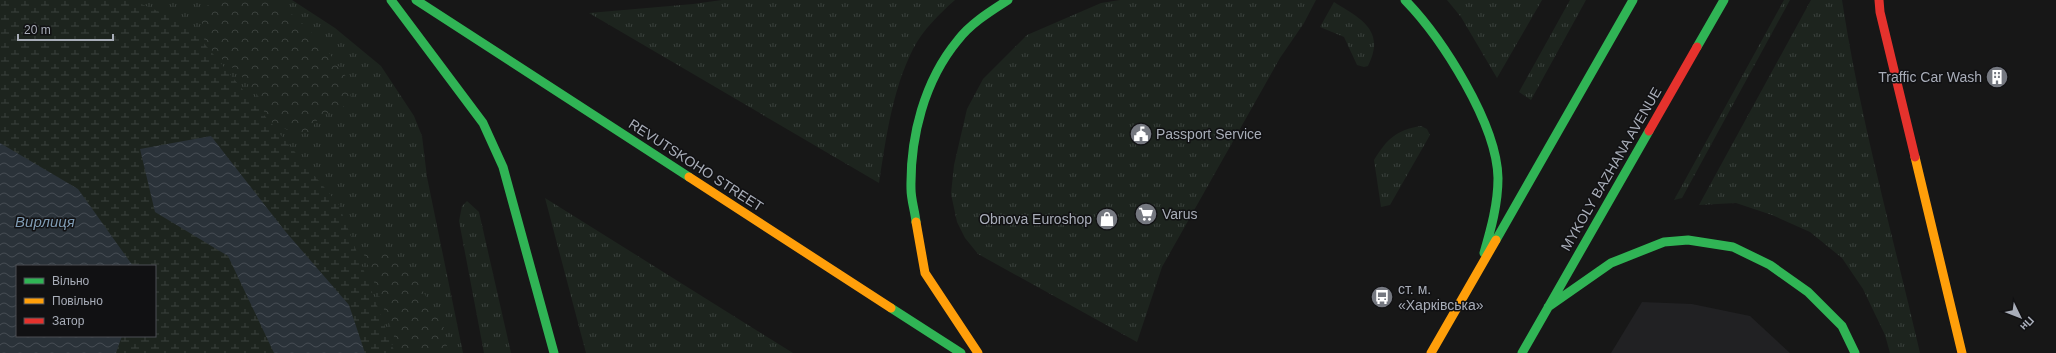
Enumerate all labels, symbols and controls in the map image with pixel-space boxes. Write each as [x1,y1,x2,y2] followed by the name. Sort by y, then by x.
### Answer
[18,16,113,42] scale bar
[24,23,51,37] text: 20 m
[1984,64,2010,90] building icon: Traffic Car Wash
[1878,69,1982,85] place label: Traffic Car Wash
[1558,84,1664,254] street label: MYKOLY BAZHANA AVENUE
[626,115,767,215] street label: REVUTSKOHO STREET
[1128,121,1154,147] public building icon: Passport Service
[1156,126,1262,142] place label: Passport Service
[1133,201,1159,227] supermarket icon: Varus
[1094,206,1120,232] shop icon: Obnova Euroshop
[1162,206,1198,222] place label: Varus
[979,211,1092,227] place label: Obnova Euroshop
[15,213,75,230] water label: Вирлиця
[16,265,156,337] legend
[52,274,90,288] text: Вільно
[1398,281,1484,313] place label: ст. м. «Харківська»
[1369,284,1395,310] bus stop icon: ст. м. «Харківська»
[52,294,103,308] text: Повільно
[2000,297,2040,337] north arrow
[52,314,85,328] text: Затор
[2018,314,2037,333] text: Пн

